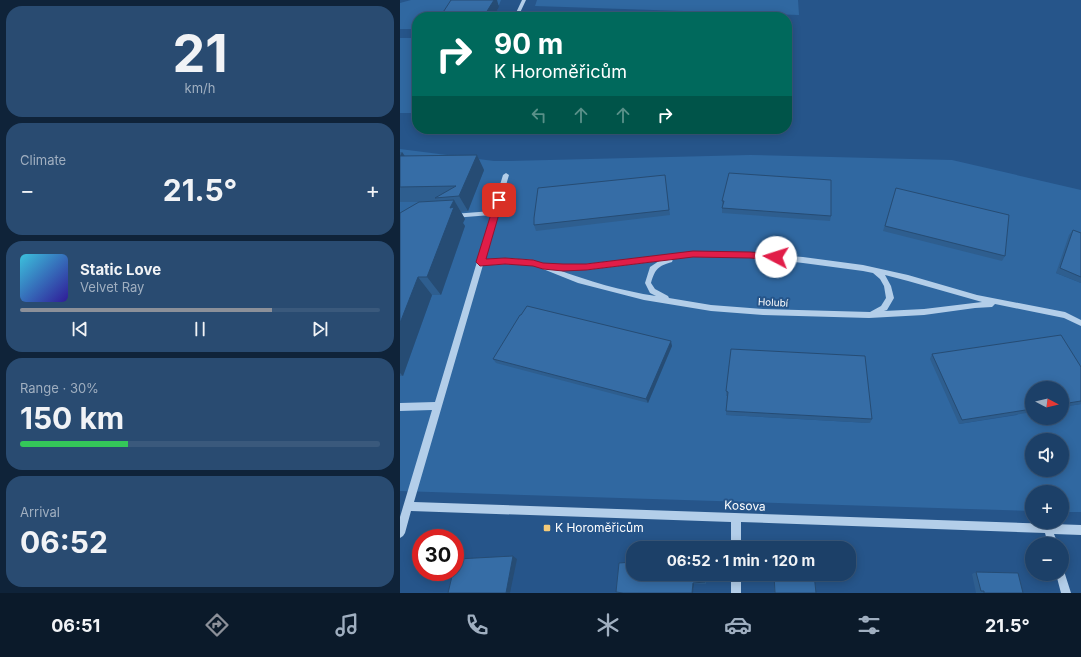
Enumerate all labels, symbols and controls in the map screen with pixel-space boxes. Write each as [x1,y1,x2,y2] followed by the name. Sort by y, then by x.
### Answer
[172,22,228,85] text: 21
[494,27,563,61] text: 90 m
[428,28,480,80] icon: right
[494,61,627,82] text: K Horoměřicům
[185,80,215,96] text: km/h
[528,104,550,126] icon: left
[570,104,592,126] icon: ahead
[612,104,634,126] icon: ahead
[654,104,676,126] icon: right
[20,152,66,168] text: Climate
[163,172,237,208] text: 21.5°
[20,177,35,203] text: −
[365,177,380,203] text: +
[482,183,516,217] pin
[488,189,510,211] icon: arrive
[755,236,797,278] position arrow
[80,260,161,279] text: Static Love
[80,279,144,295] text: Velvet Ray
[758,295,789,309] street label: Holubí
[69,318,91,340] icon: previous
[189,318,211,340] icon: pause
[309,318,331,340] icon: next
[20,380,99,396] text: Range · 30%
[1025,381,1069,425] north arrow
[1025,381,1069,581] map controls
[20,400,124,436] text: 150 km
[1025,433,1069,477] button: sound
[1025,485,1069,529] button: +
[724,497,766,514] street label: Kosova
[20,504,60,520] text: Arrival
[555,520,644,535] place label: K Horoměřicům
[542,523,552,533] marker: K Horoměřicům
[20,524,108,560] text: 06:52
[412,529,464,581] speed limit sign: 30
[1025,537,1069,581] button: −
[667,551,815,570] text: 06:52 · 1 min · 120 m
[203,611,231,639] icon: directions
[333,611,361,639] icon: music
[463,611,491,639] icon: phone
[594,611,622,639] icon: climate
[724,611,752,639] icon: car
[855,611,883,639] icon: filters
[51,615,100,636] text: 06:51
[985,615,1030,636] text: 21.5°

